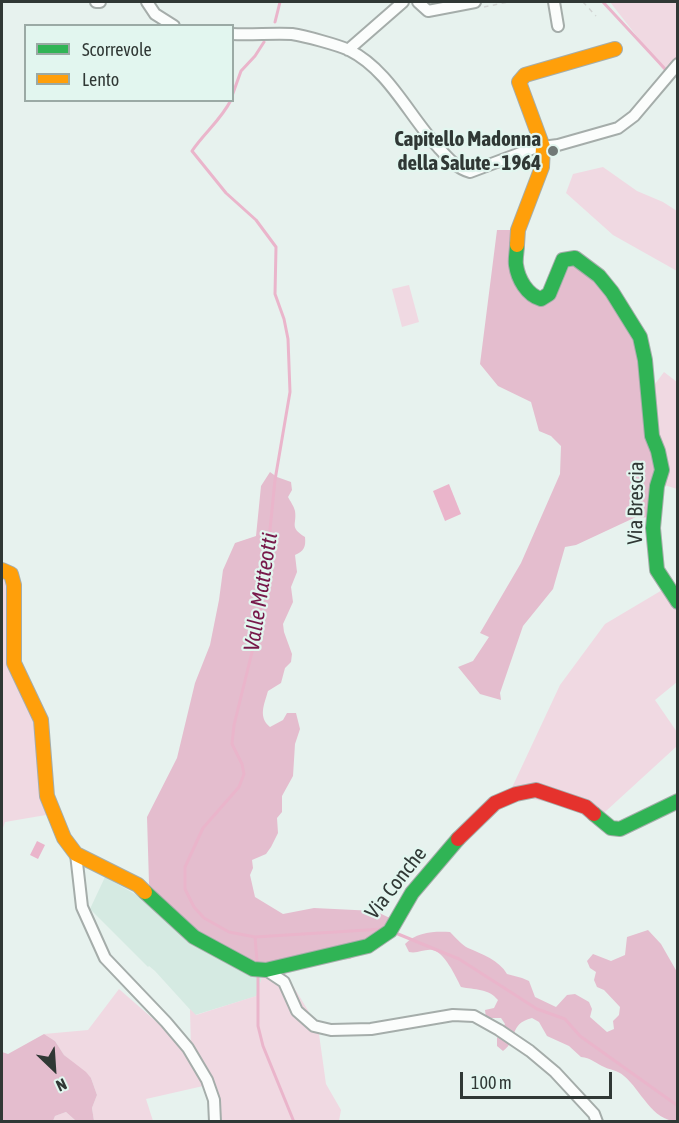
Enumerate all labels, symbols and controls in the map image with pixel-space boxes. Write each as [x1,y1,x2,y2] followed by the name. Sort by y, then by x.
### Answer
[24,24,234,102] legend
[82,39,152,60] text: Scorrevole
[82,69,119,90] text: Lento
[394,126,541,176] place label: Capitello Madonna della Salute - 1964
[546,144,560,158] marker: Capitello Madonna della Salute - 1964
[623,461,649,545] street label: Via Brescia
[239,531,283,653] water label: Valle Matteotti
[360,842,432,924] street label: Via Conche
[24,1039,84,1099] north arrow
[463,1060,614,1098] scale bar
[471,1072,512,1093] text: 100 m
[54,1075,70,1095] text: N

